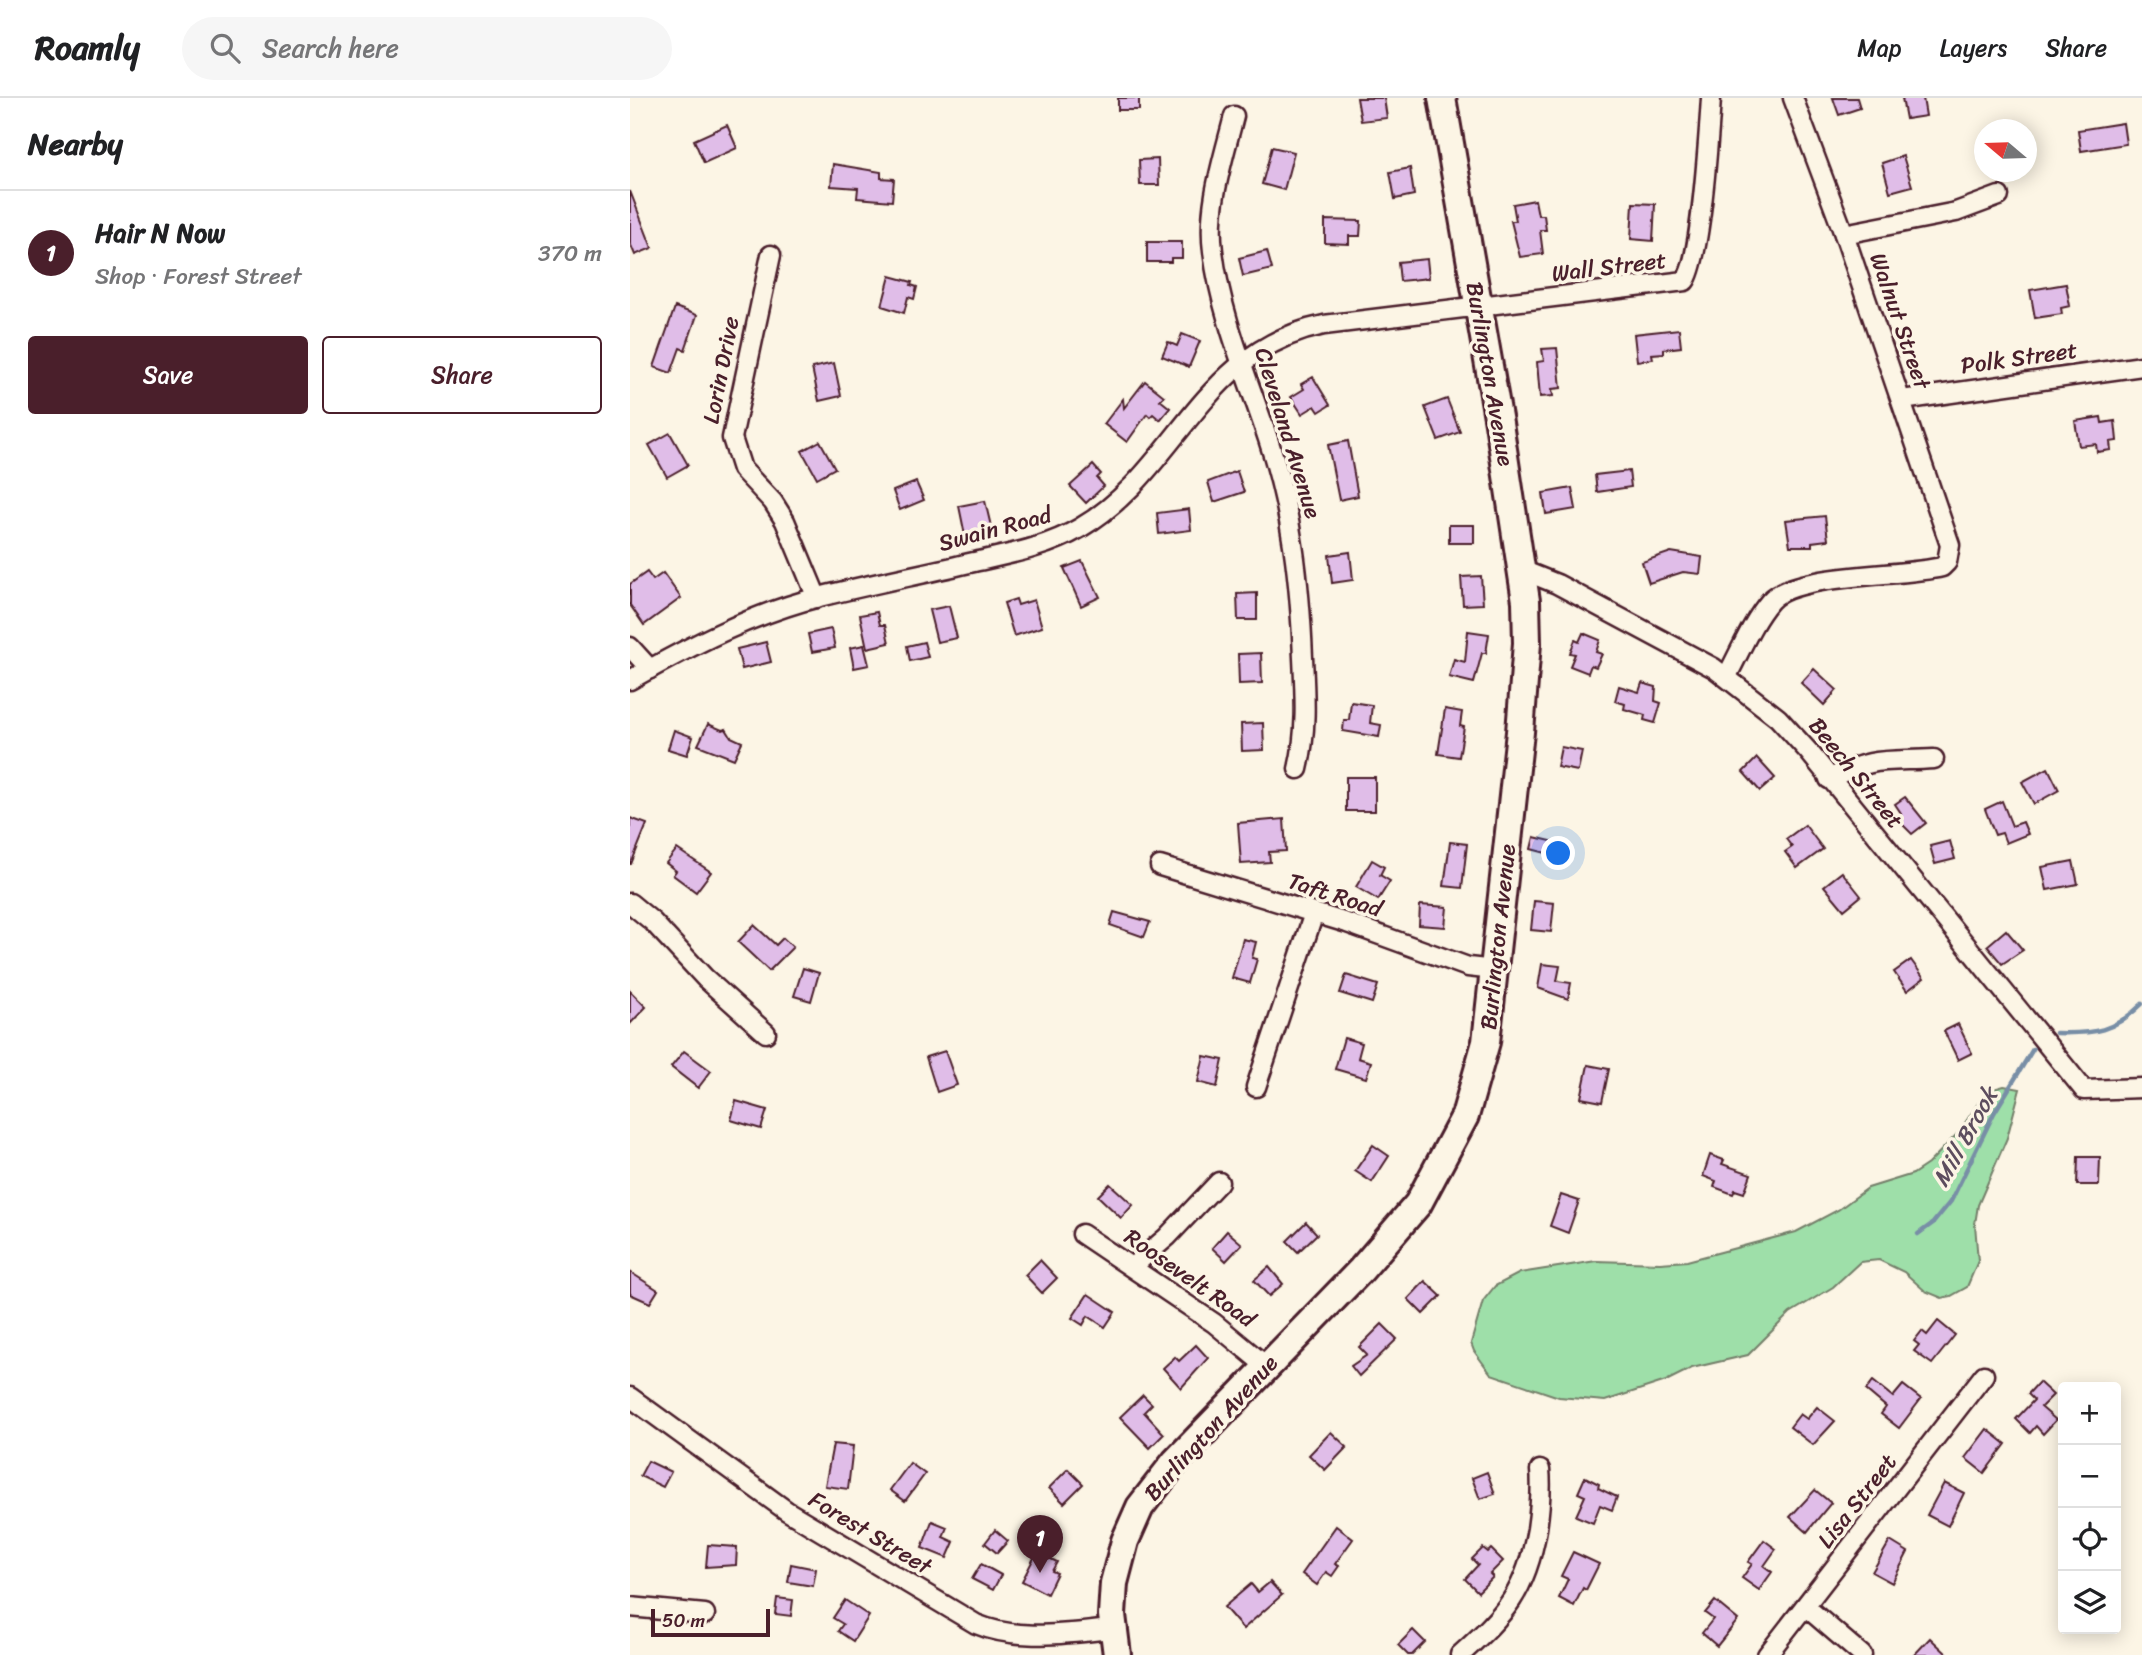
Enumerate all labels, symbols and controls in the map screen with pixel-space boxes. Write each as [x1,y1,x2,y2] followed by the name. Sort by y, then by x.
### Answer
[182,17,672,80] search box
[35,19,140,77] text: Roamly
[262,25,399,71] text: Search here
[1857,27,1902,69] text: Map
[1940,27,2007,69] text: Layers
[2045,27,2107,69] text: Share
[206,29,244,67] icon: search
[28,117,123,171] text: Nearby
[1974,119,2037,182] north arrow
[95,210,225,256] text: Hair N Now
[46,233,56,274] text: 1
[538,233,602,274] text: 370 m
[1549,240,1669,294] street label: Wall Street
[1858,247,1943,396] street label: Walnut Street
[95,256,302,297] text: Shop · Forest Street
[1454,279,1526,469] street label: Burlington Avenue
[691,313,752,427] street label: Lorin Drive
[1958,330,2080,386] street label: Polk Street
[28,336,308,414] button: Save
[322,336,602,414] button: Share
[1242,342,1334,524] street label: Cleveland Avenue
[934,494,1058,564] street label: Swain Road
[1798,708,1914,838] street label: Beech Street
[1541,836,1575,870] your location
[1468,842,1528,1032] street label: Burlington Avenue
[1283,861,1389,930] street label: Taft Road
[1920,1077,2011,1194] water label: Mill Brook
[1115,1217,1266,1340] street label: Roosevelt Road
[1133,1345,1289,1511] street label: Burlington Avenue
[2058,1382,2121,1634] map controls
[2058,1382,2121,1445] button: +
[1806,1444,1908,1558] street label: Lisa Street
[2058,1445,2121,1508] button: −
[800,1480,941,1587] street label: Forest Street
[2058,1508,2121,1571] button: locate
[1017,1515,1063,1573] pin: 1
[2058,1571,2121,1634] button: layers
[662,1604,705,1637] text: 50 m
[651,1606,770,1638] scale bar

